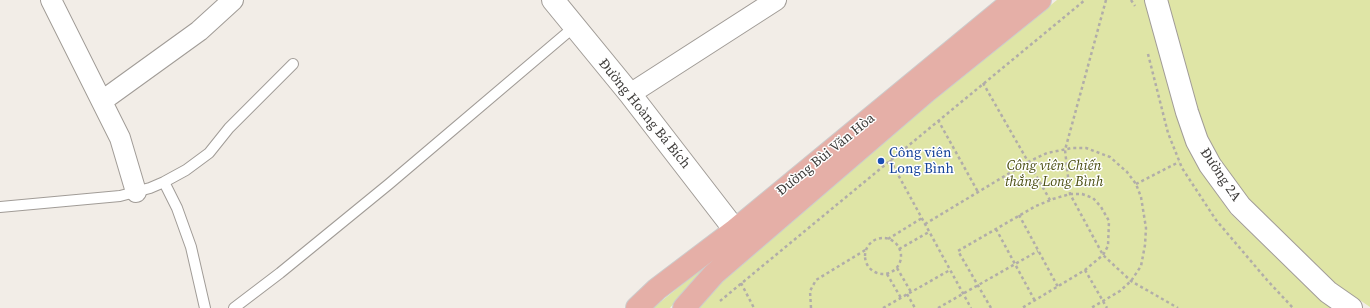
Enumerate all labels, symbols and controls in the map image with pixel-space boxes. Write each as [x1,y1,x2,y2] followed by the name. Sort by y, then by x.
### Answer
[595,56,693,172] street label: Đường Hoàng Bá Bích
[773,110,879,200] street label: Đường Bùi Văn Hòa
[889,145,954,178] place label: Công viên Long Bình
[1196,145,1244,205] street label: Đường 2A
[876,156,886,166] marker: Công viên Long Bình
[1005,158,1103,190] park label: Công viên Chiến thắng Long Bình

